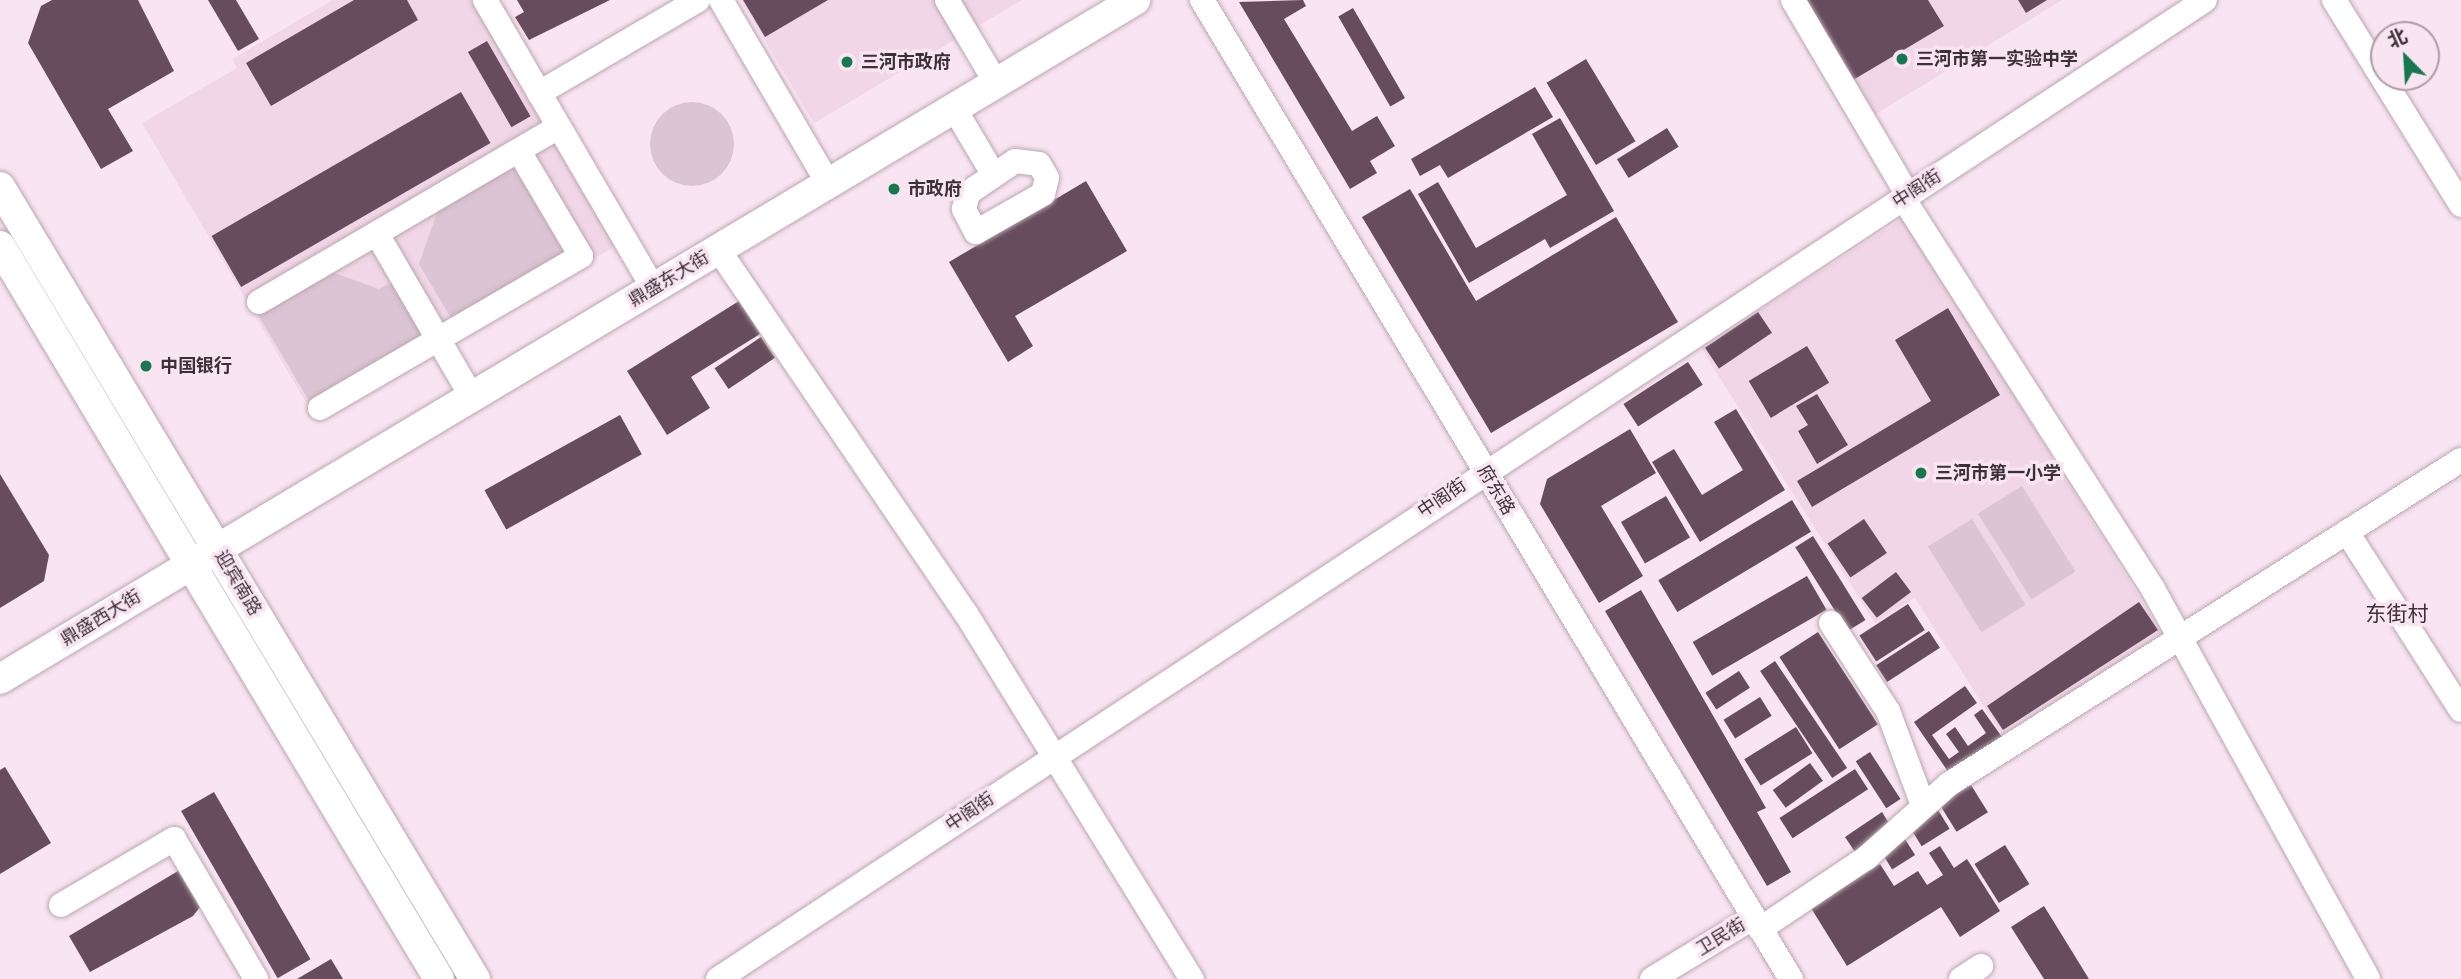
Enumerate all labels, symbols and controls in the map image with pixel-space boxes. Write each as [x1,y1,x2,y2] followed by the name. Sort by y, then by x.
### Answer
[2370,21,2440,91] north arrow
[2384,25,2410,53] text: 北
[1916,48,2078,70] place label: 三河市第一实验中学
[861,51,951,73] place label: 三河市政府
[1894,51,1910,67] marker: 三河市第一实验中学
[839,54,855,70] marker: 三河市政府
[1888,165,1946,213] street label: 中阁街
[908,178,962,200] place label: 市政府
[886,181,902,197] marker: 市政府
[625,247,713,311] street label: 鼎盛东大街
[160,355,232,377] place label: 中国银行
[138,358,154,374] marker: 中国银行
[1473,461,1519,519] street label: 府东路
[1935,462,2061,484] place label: 三河市第一小学
[1913,465,1929,481] marker: 三河市第一小学
[1414,474,1470,522] street label: 中阁街
[210,547,266,619] street label: 迎宾南路
[57,586,145,650] street label: 鼎盛西大街
[2366,602,2428,628] district label: 东街村
[942,788,998,836] street label: 中阁街
[1692,914,1750,960] street label: 卫民街

